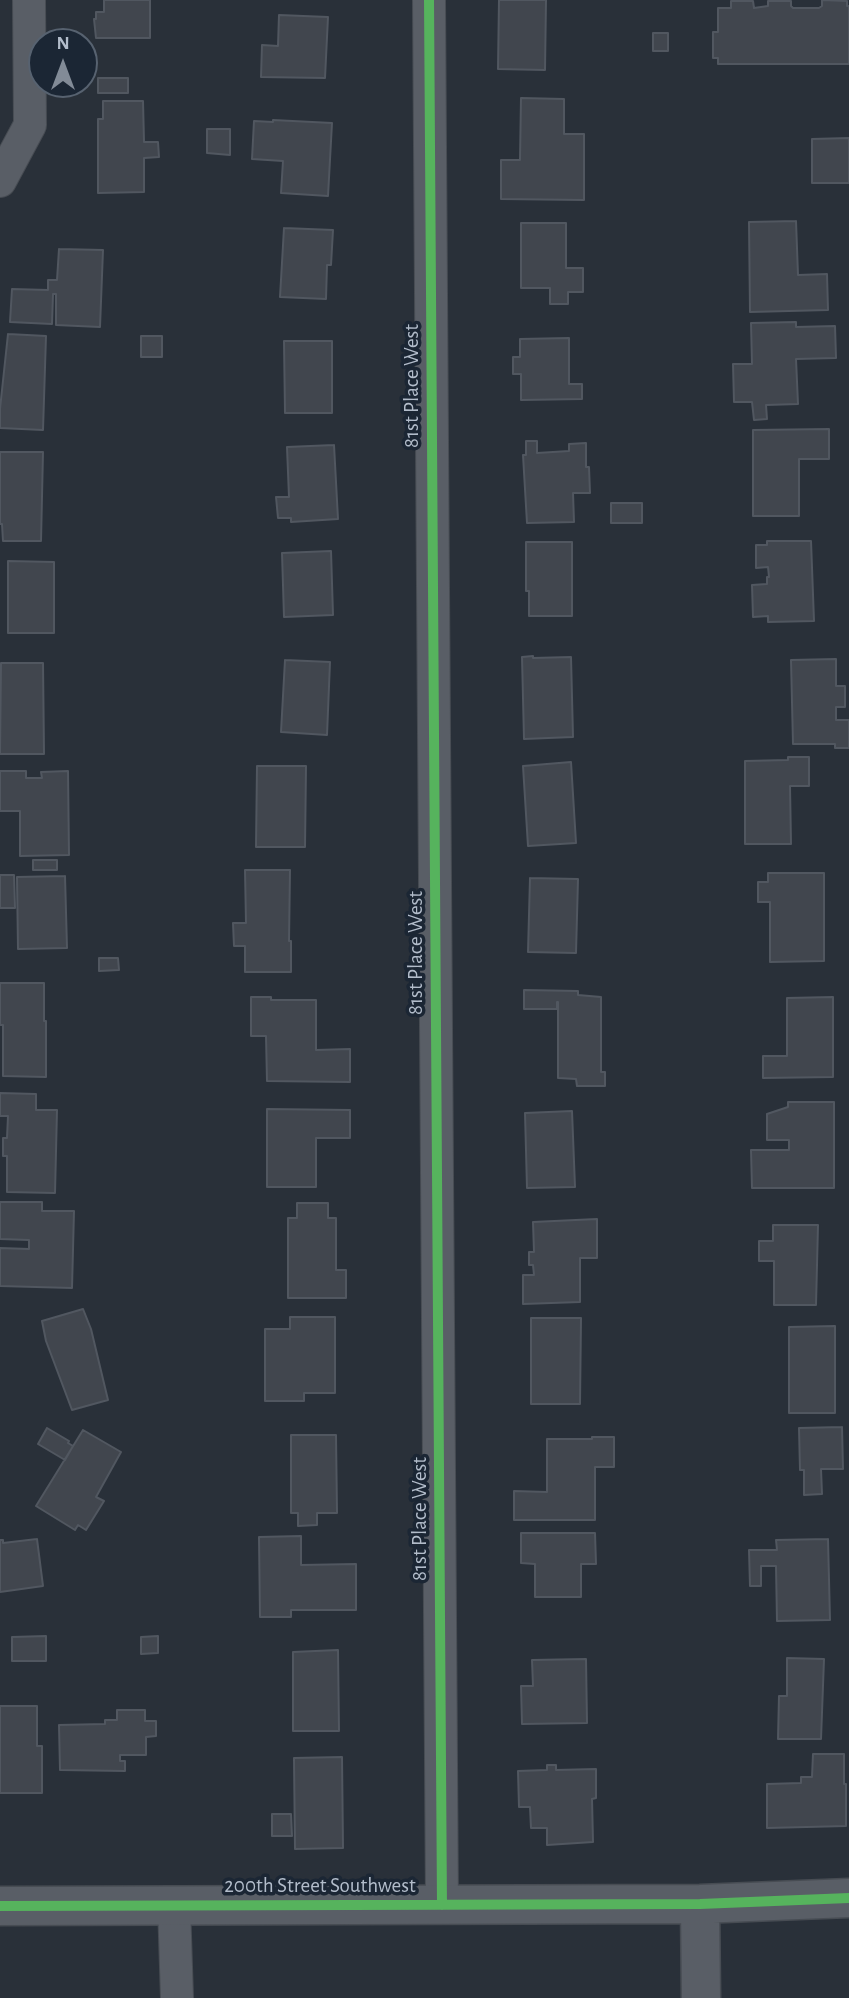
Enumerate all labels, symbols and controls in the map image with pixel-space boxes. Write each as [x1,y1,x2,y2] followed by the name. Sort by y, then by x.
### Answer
[28,28,98,98] north arrow
[56,34,70,53] text: N
[399,324,425,448] street label: 81st Place West
[403,891,429,1015] street label: 81st Place West
[407,1457,433,1581] street label: 81st Place West
[224,1873,416,1899] street label: 200th Street Southwest

